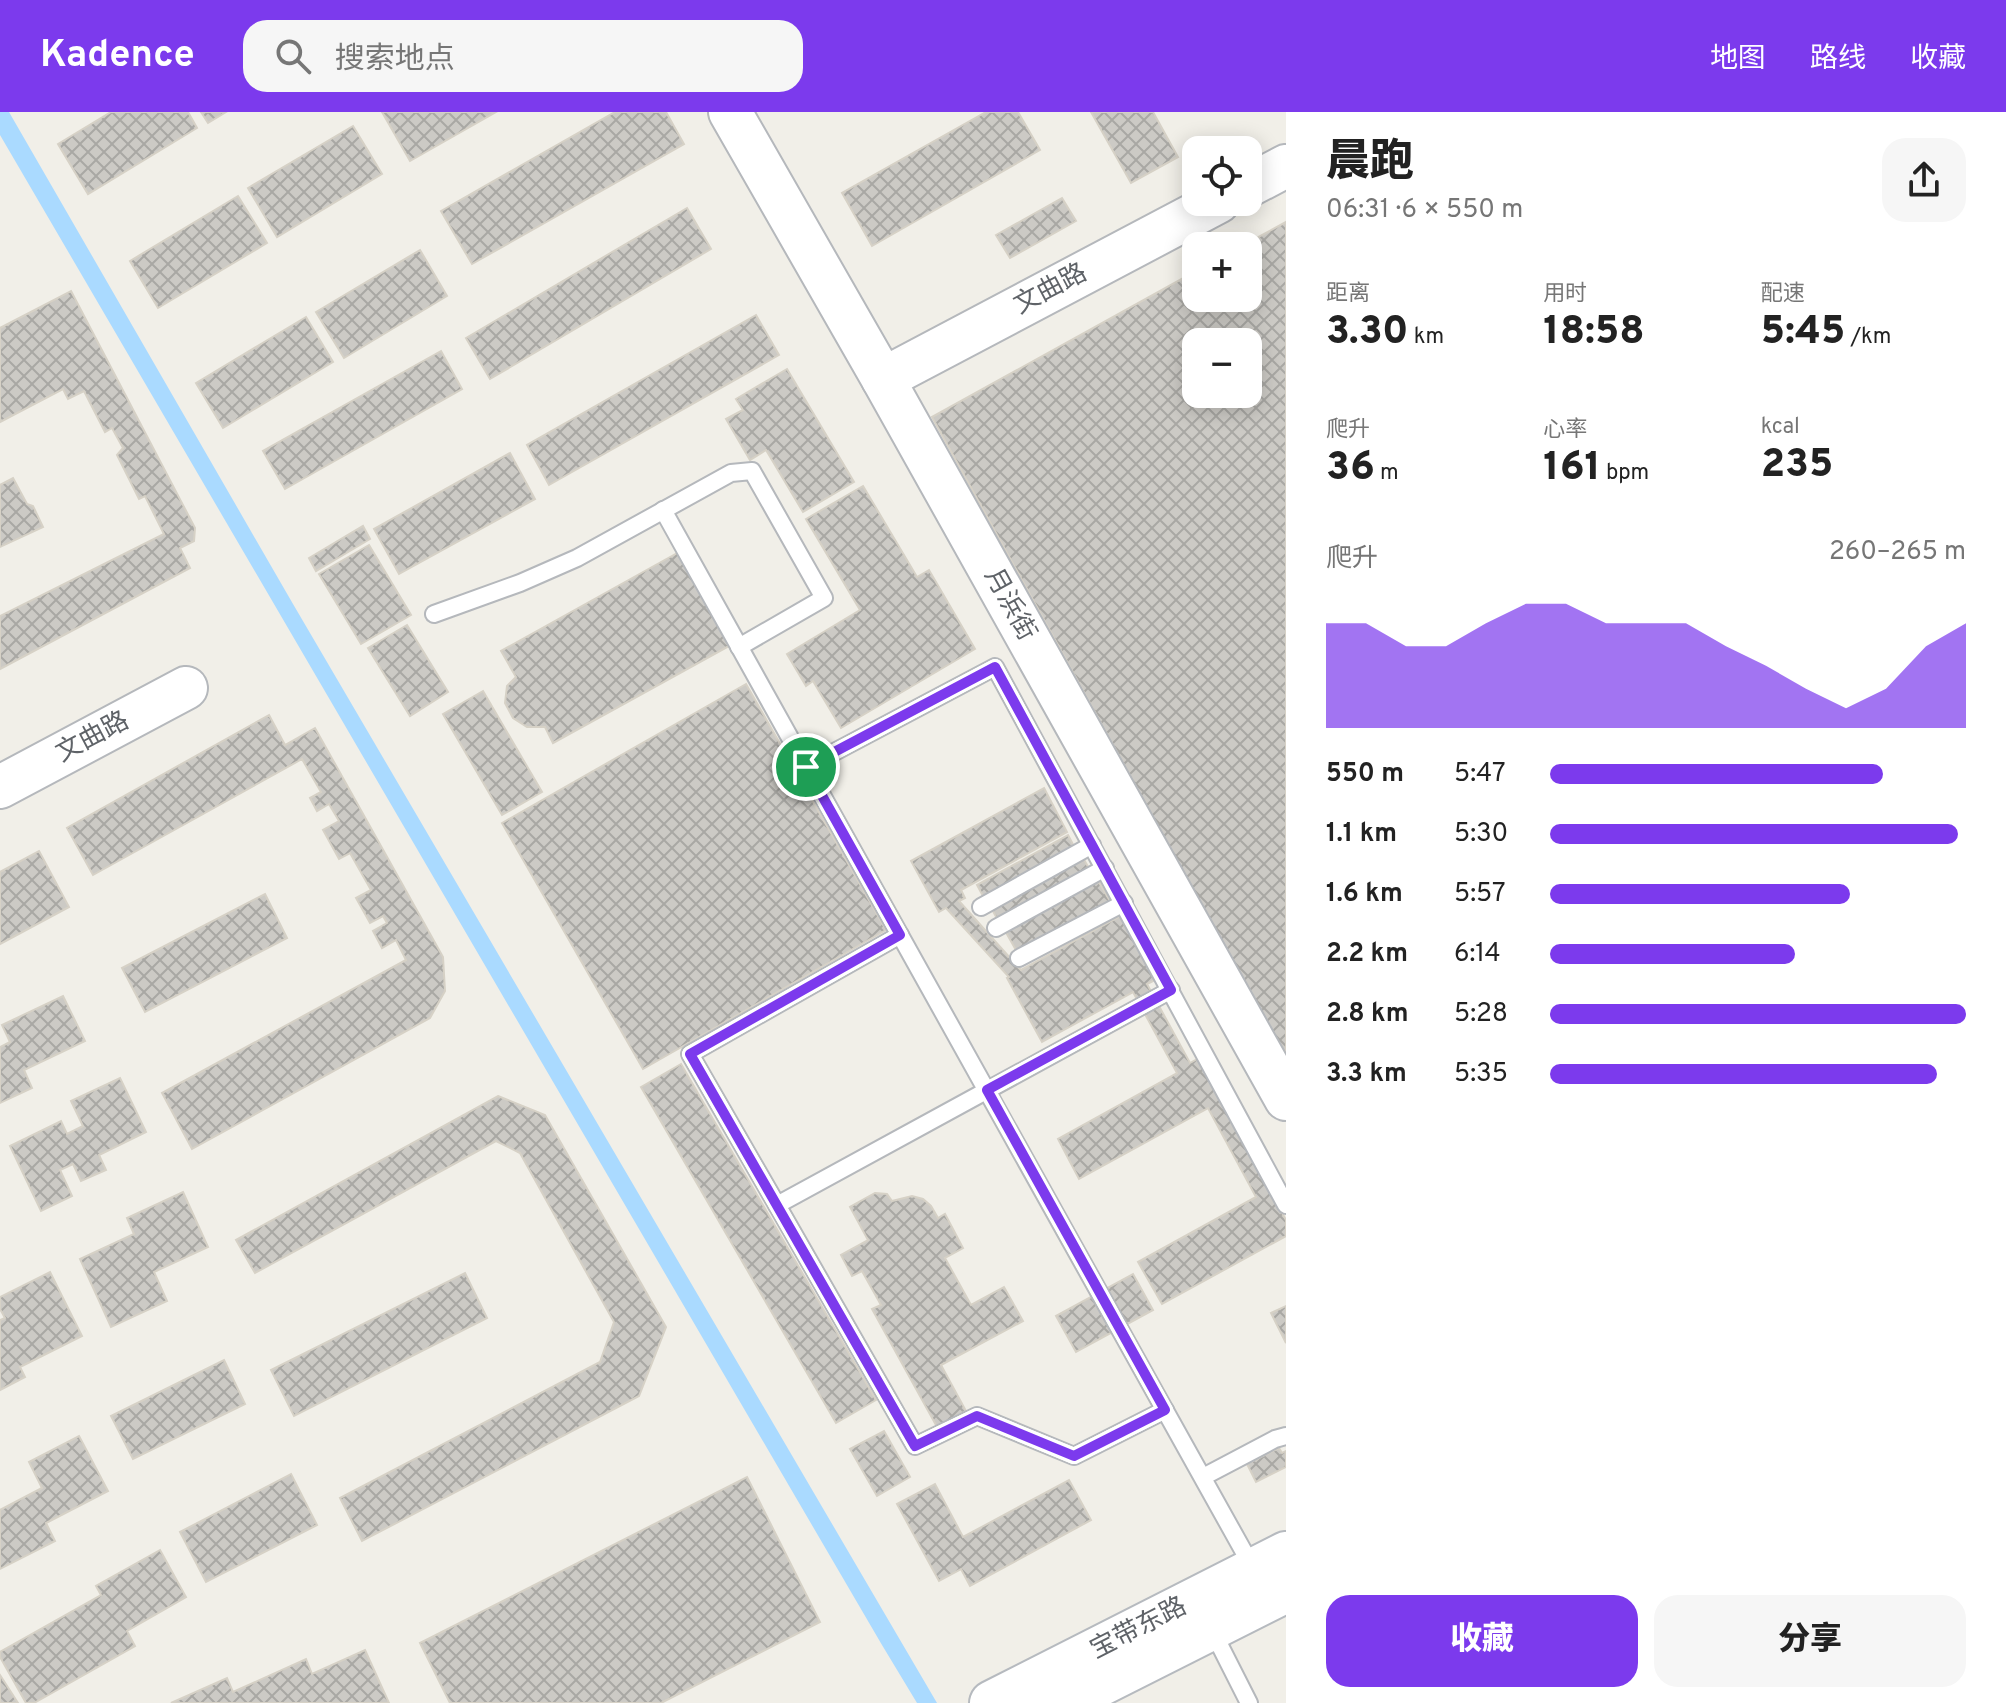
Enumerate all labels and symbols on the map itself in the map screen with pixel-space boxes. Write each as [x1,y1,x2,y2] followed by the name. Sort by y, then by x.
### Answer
[1009,257,1093,323] street label: 文曲路
[976,563,1042,647] street label: 月浜街
[51,705,135,771] street label: 文曲路
[772,733,840,801] pin
[1085,1591,1193,1667] street label: 宝带东路

